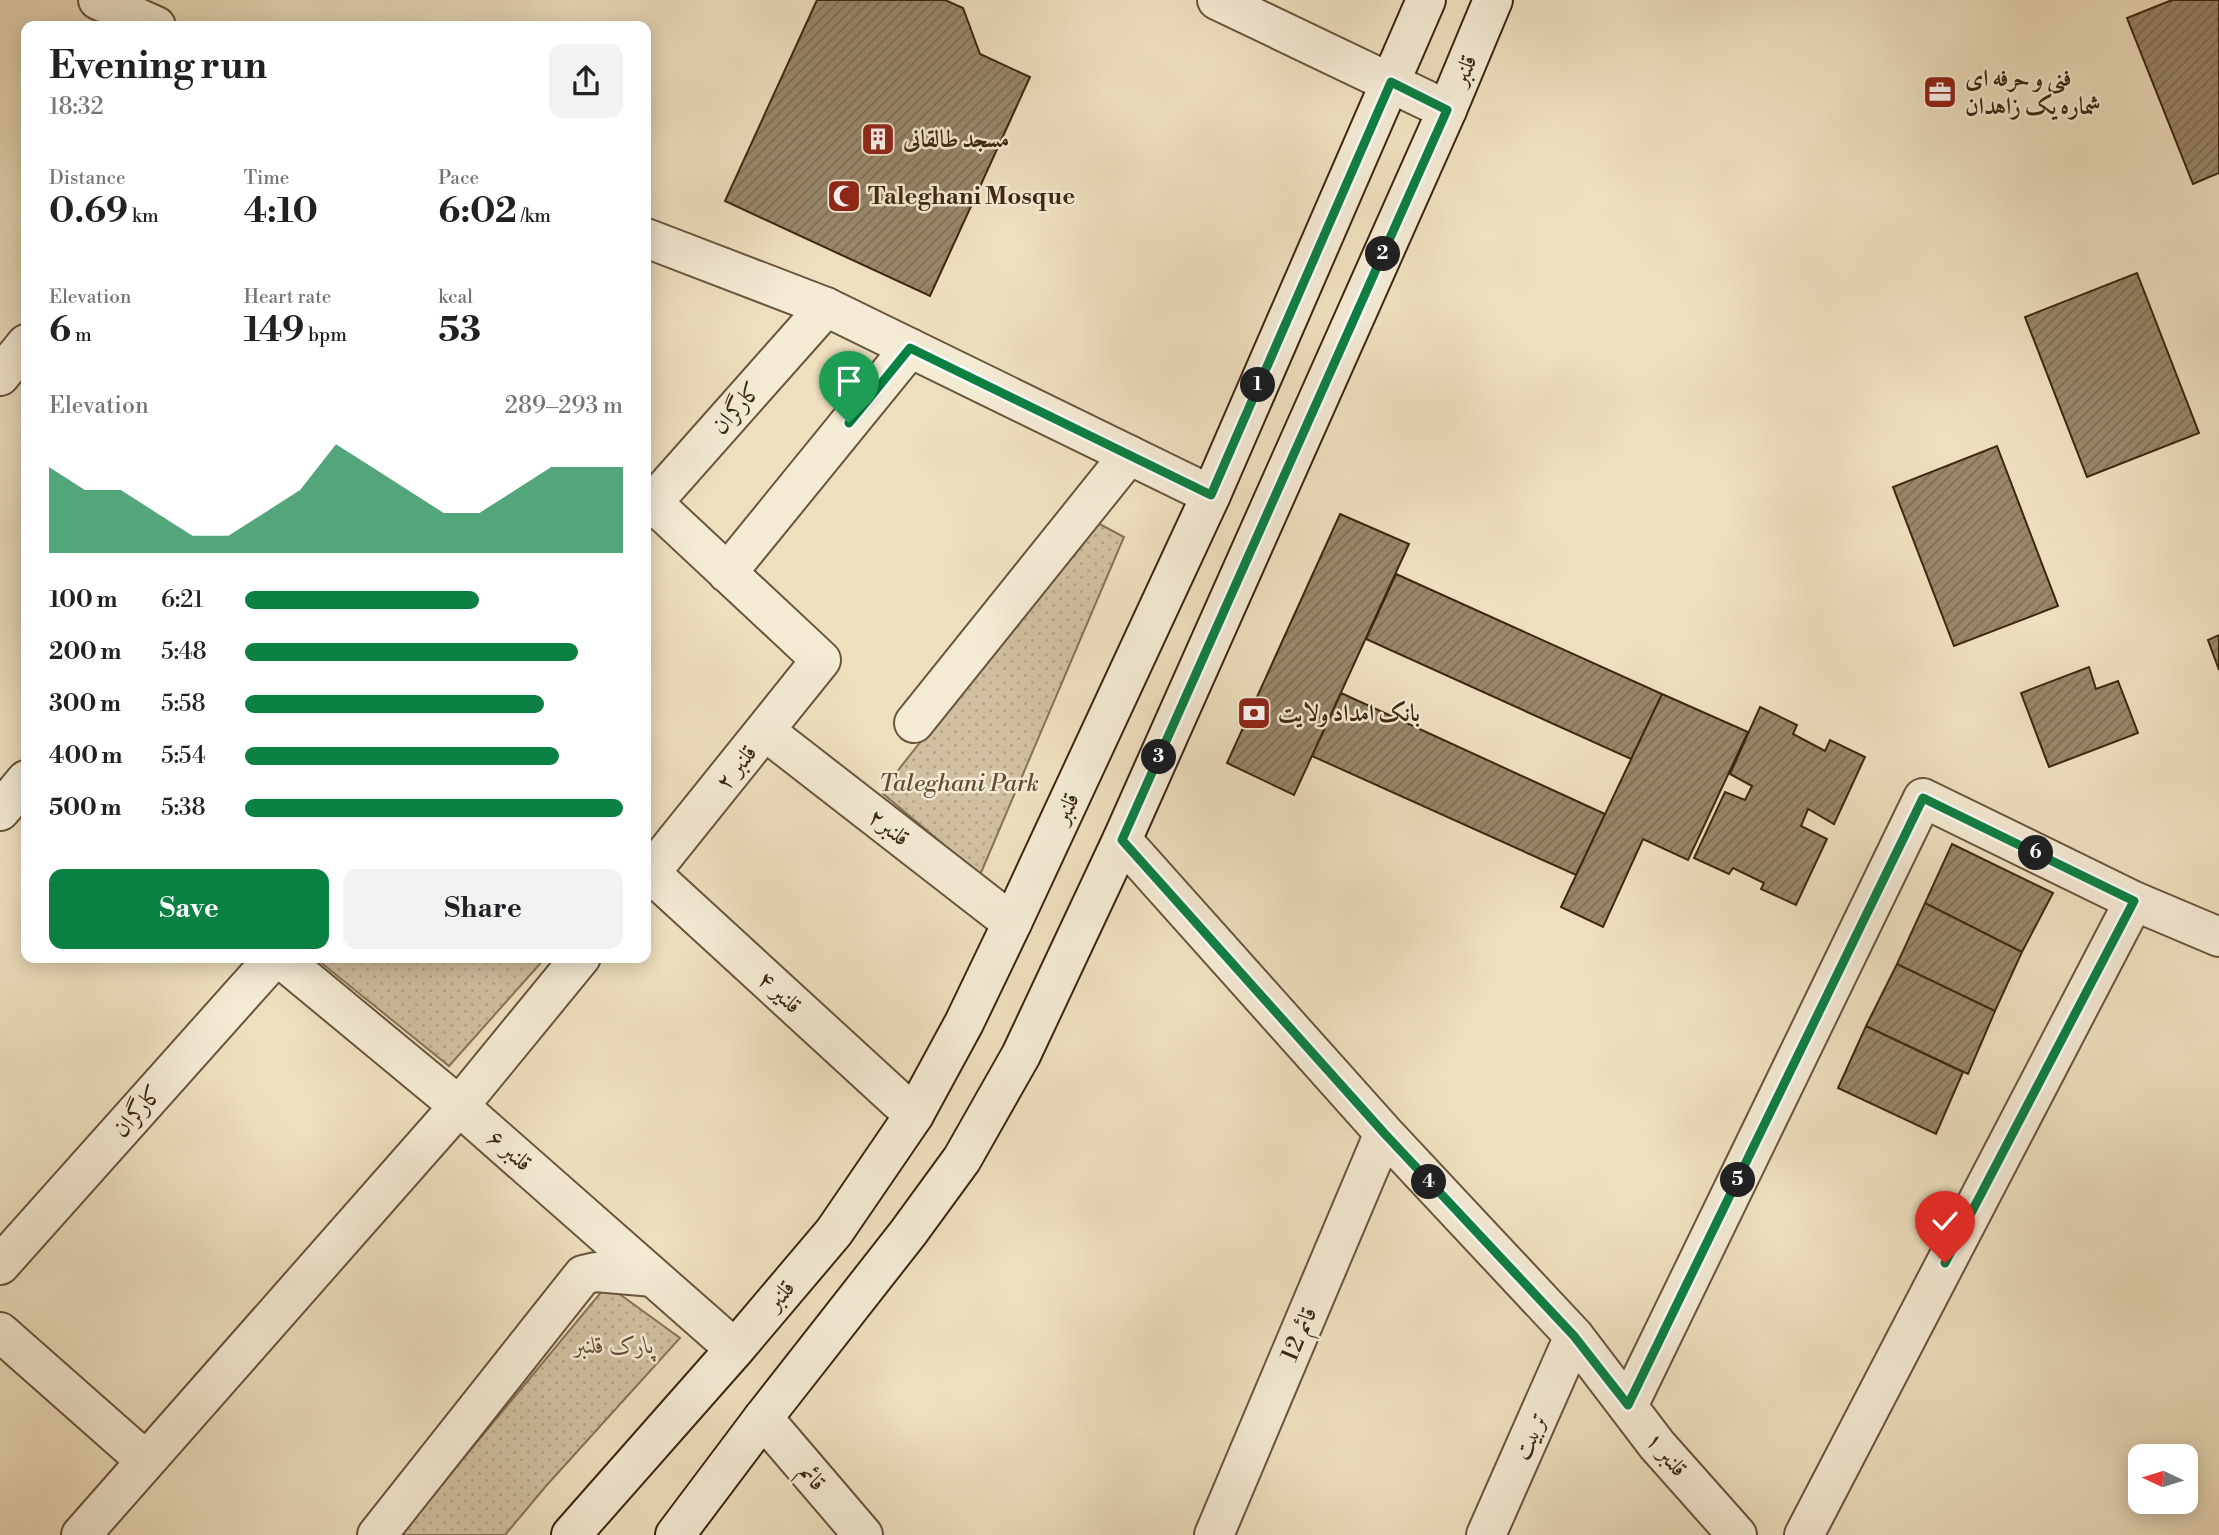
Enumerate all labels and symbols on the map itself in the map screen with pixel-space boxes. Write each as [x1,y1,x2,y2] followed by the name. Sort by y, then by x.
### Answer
[1444,50,1485,93] street label: قلنبر
[1965,64,2101,122] place label: فنی و حرفه ای شماره یک زاهدان
[1921,73,1959,111] office icon: فنی و حرفه ای شماره یک زاهدان
[859,120,897,158] building icon: مسجد طالقانی
[902,125,1009,155] place label: مسجد طالقانی
[825,177,863,215] mosque icon: Taleghani Mosque
[868,182,1075,212] place label: Taleghani Mosque
[1366,236,1400,272] pin: 2
[819,351,879,423] pin
[1240,368,1276,402] pin: 1
[704,375,768,441] street label: کارگران
[1235,694,1273,732] bank icon: بانک امداد ولایت
[1278,699,1420,729] place label: بانک امداد ولایت
[709,739,764,796] street label: قلنبر ۲
[1142,740,1176,774] pin: 3
[879,769,1039,799] park label: Taleghani Park
[1046,788,1087,831] street label: قلنبر
[861,802,915,853] street label: قلنبر۲
[2018,836,2054,870] pin: 6
[751,965,808,1021] street label: قلنیر ۴
[105,1078,169,1144] street label: کارگران
[481,1123,538,1178] street label: قلنبر ۶
[1720,1162,1756,1198] pin: 5
[1412,1164,1446,1200] pin: 4
[1915,1191,1975,1263] pin
[757,1274,802,1319] street label: قلنبر
[1275,1303,1329,1368] street label: قائم 12
[572,1331,657,1362] park label: پارک قلنبر
[1507,1408,1555,1465] street label: تربیت
[1639,1426,1694,1483] street label: قلنبر ۱
[2128,1444,2198,1514] north arrow
[788,1458,832,1501] street label: قائم

